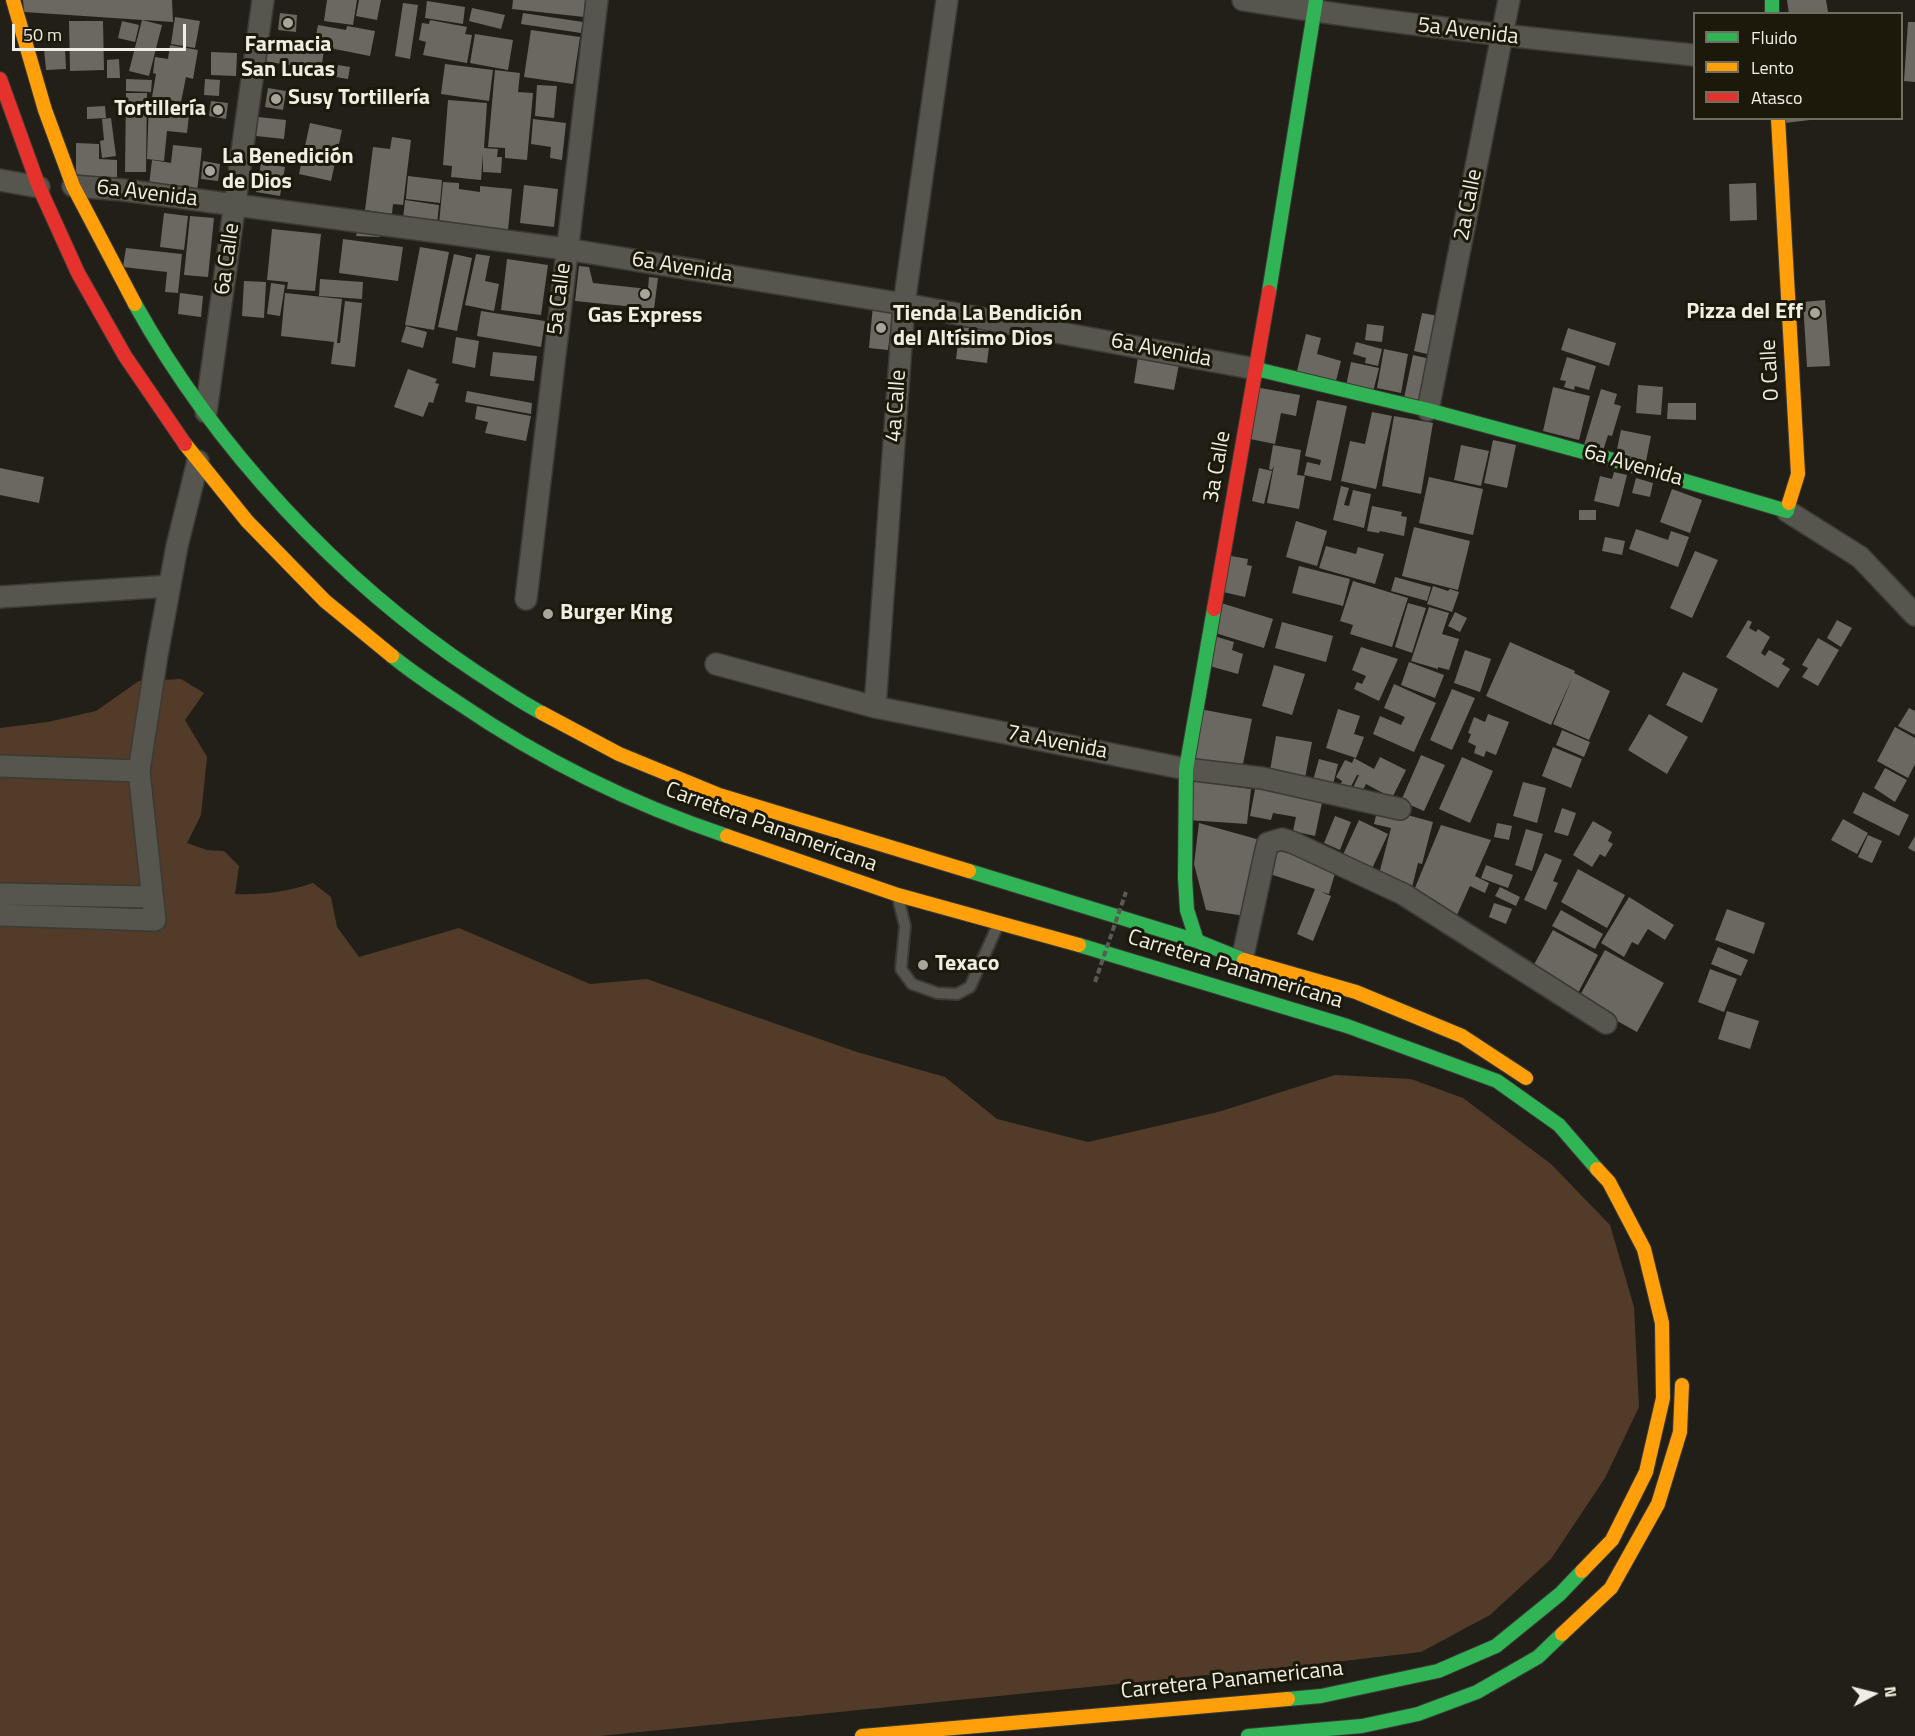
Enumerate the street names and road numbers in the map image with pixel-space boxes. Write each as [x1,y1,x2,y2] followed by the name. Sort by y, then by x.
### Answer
[1416,13,1520,51] street label: 5a Avenida
[1449,167,1489,243] street label: 2a Calle
[95,175,199,213] street label: 6a Avenida
[210,221,246,297] street label: 6a Calle
[630,247,734,289] street label: 6a Avenida
[542,261,578,337] street label: 5a Calle
[1109,328,1213,374] street label: 6a Avenida
[1756,339,1786,401] street label: 0 Calle
[881,369,913,443] street label: 4a Calle
[1199,429,1237,505] street label: 3a Calle
[1580,439,1686,493] street label: 6a Avenida
[1005,720,1109,766] street label: 7a Avenida
[661,777,881,879] street label: Carretera Panamericana
[1124,925,1346,1015] street label: Carretera Panamericana
[1119,1656,1345,1706] street label: Carretera Panamericana

